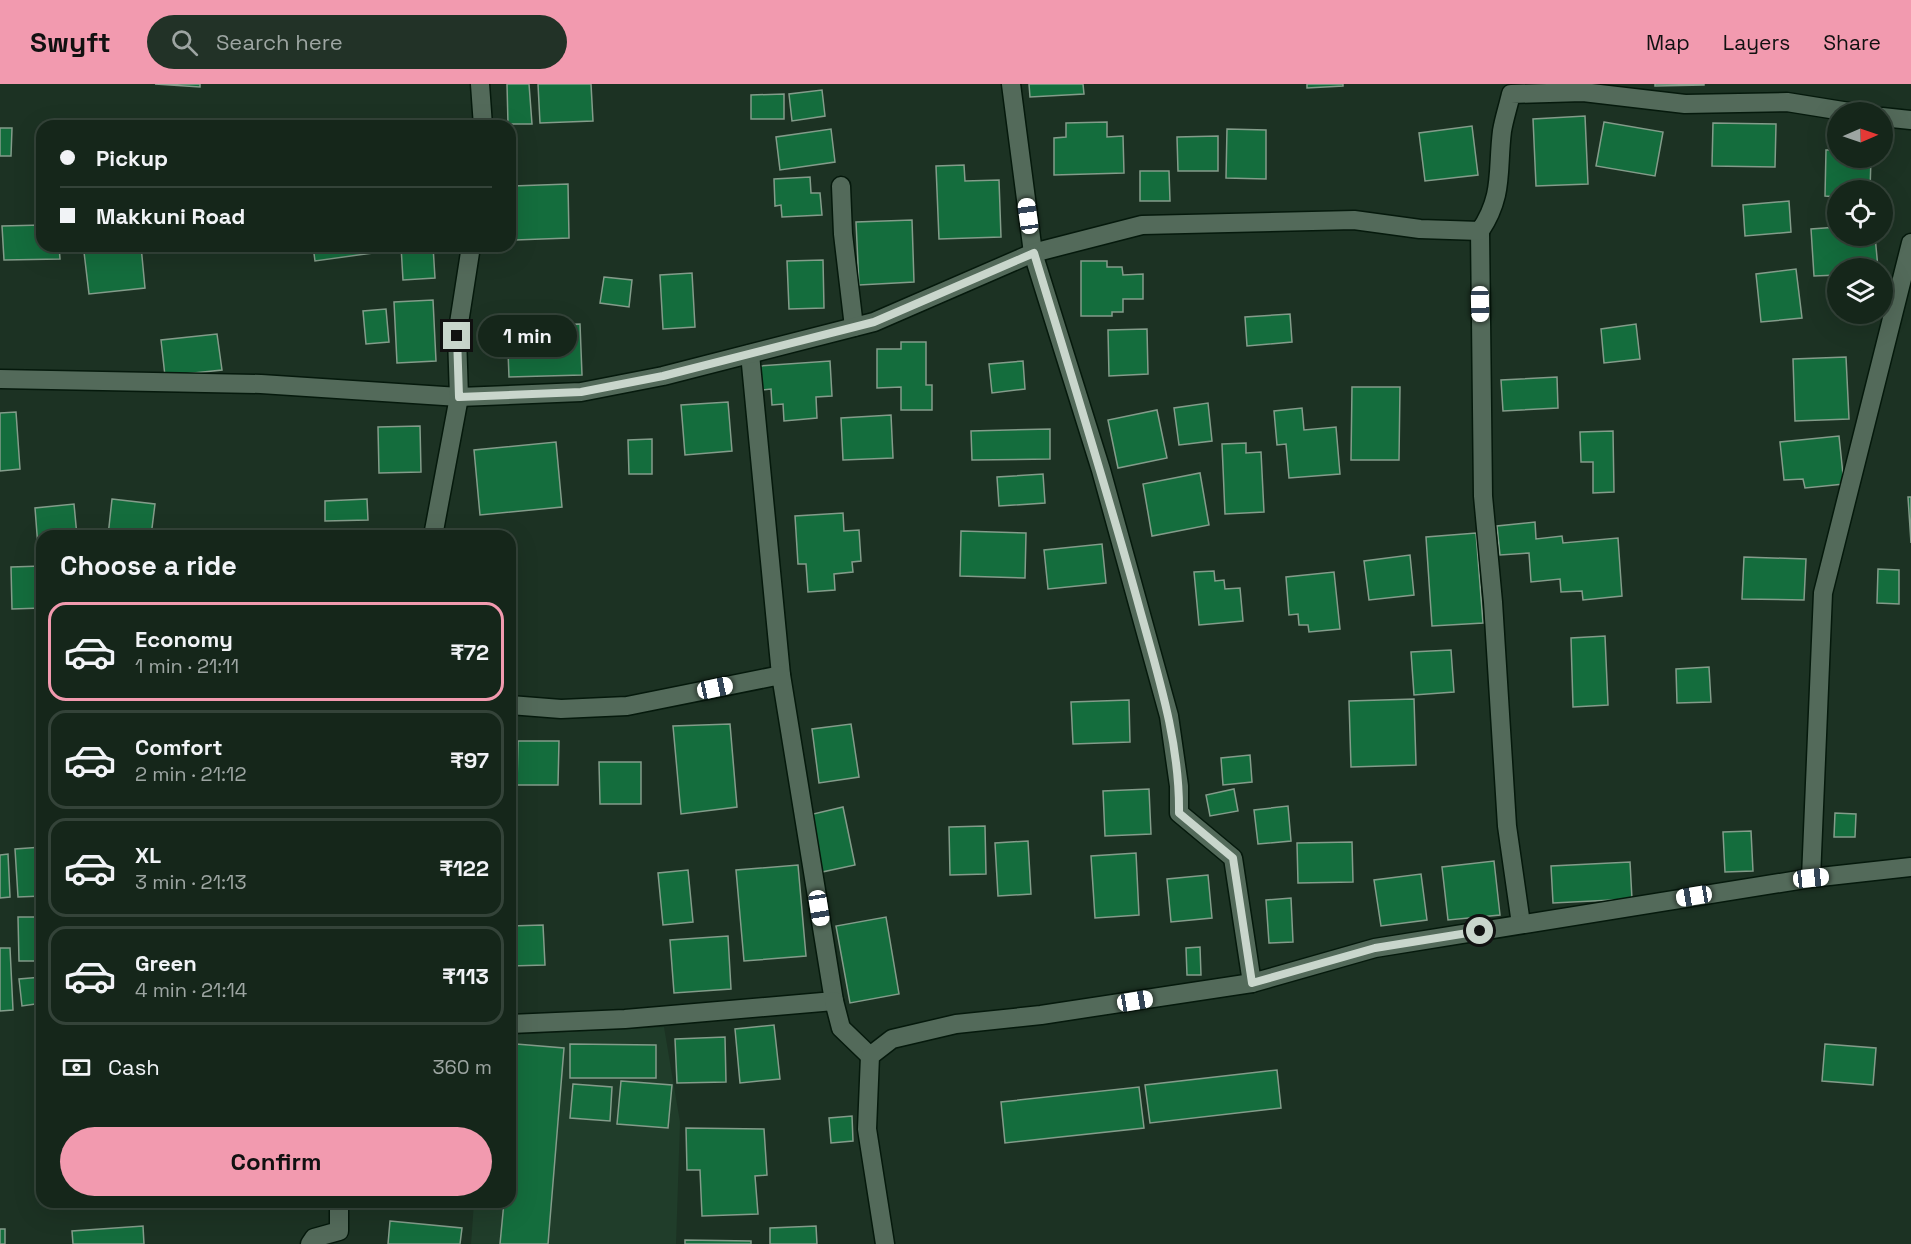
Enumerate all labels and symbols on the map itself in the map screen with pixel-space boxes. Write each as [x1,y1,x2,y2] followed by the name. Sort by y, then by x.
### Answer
[1827,102,1893,168] north arrow
[1017,197,1039,235] car
[1471,286,1489,322] car
[478,315,577,357] callout: 1 min
[443,322,470,349] route end
[696,675,734,701] car
[1792,867,1830,889] car
[1675,884,1713,908] car
[807,889,831,927] car
[1466,917,1493,944] route start
[1116,989,1154,1013] car

